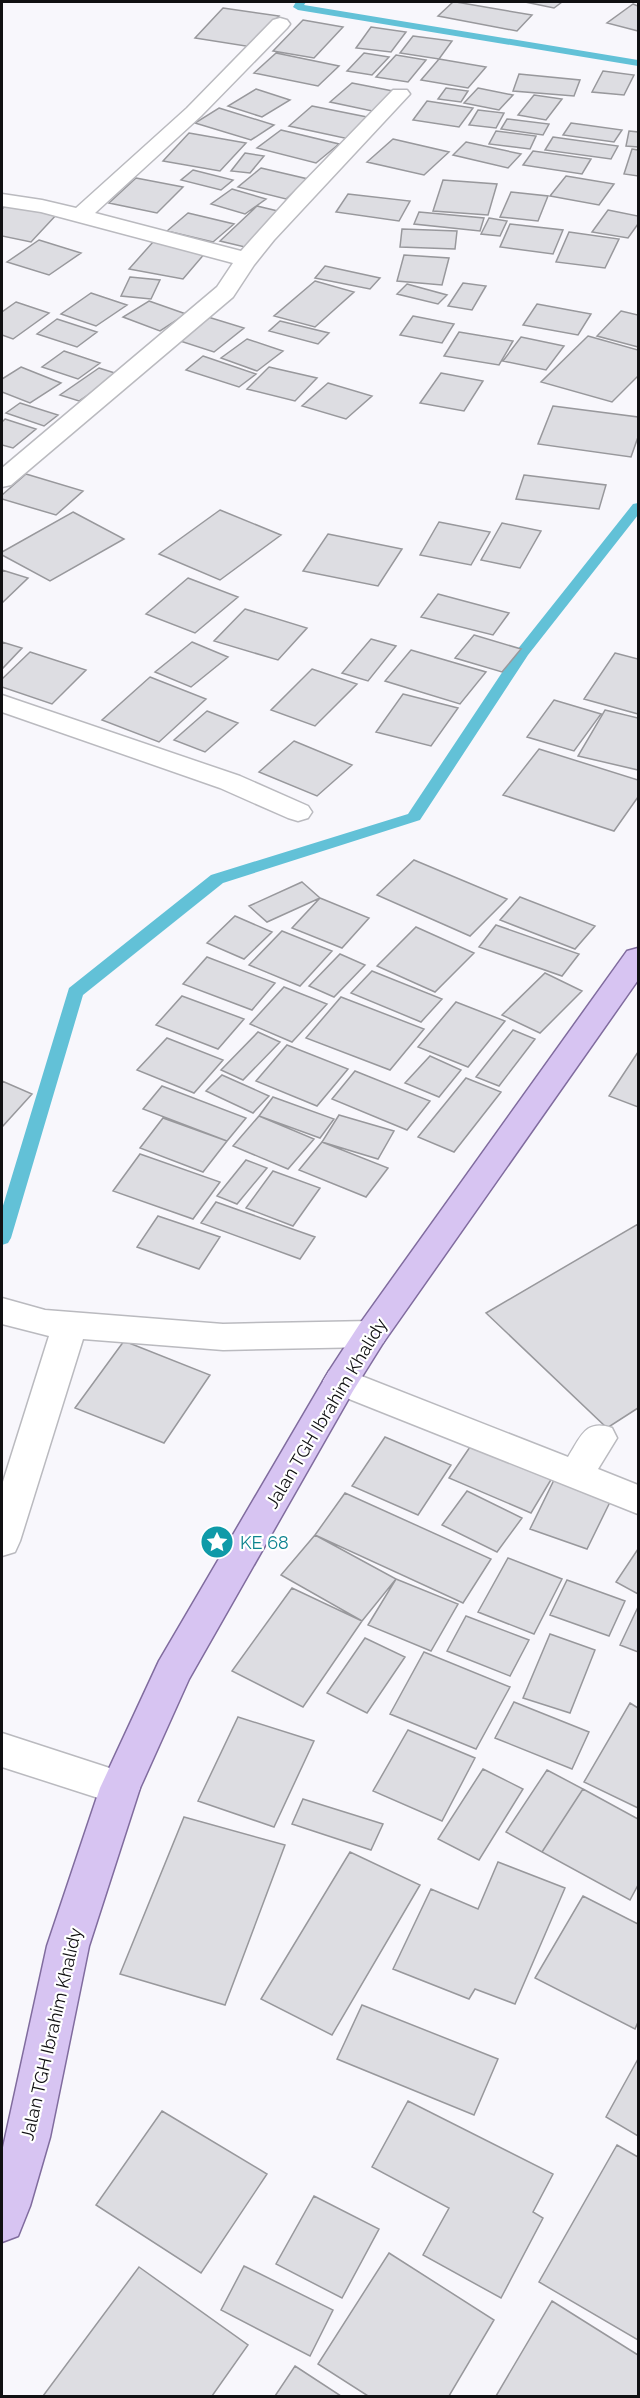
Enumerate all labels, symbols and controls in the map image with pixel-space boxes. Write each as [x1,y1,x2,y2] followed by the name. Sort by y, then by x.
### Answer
[261,1314,391,1512] street label: Jalan TGH Ibrahim Khalidy
[199,1524,235,1560] place icon: KE 68
[240,1532,289,1553] place label: KE 68
[16,1925,86,2142] street label: Jalan TGH Ibrahim Khalidy

